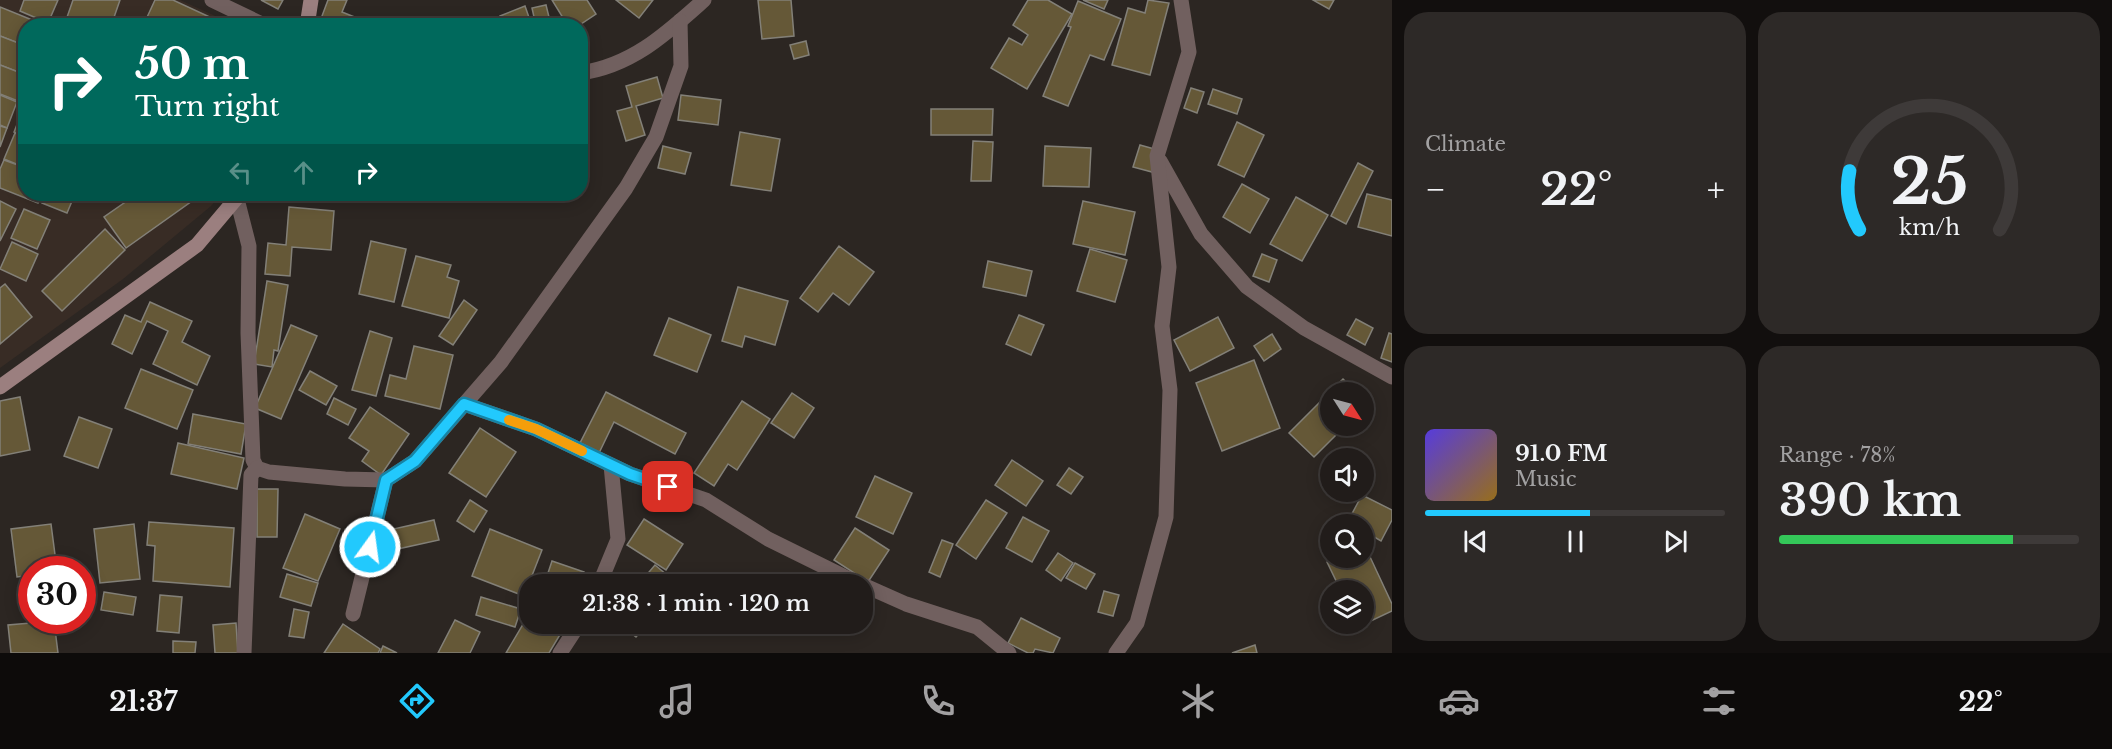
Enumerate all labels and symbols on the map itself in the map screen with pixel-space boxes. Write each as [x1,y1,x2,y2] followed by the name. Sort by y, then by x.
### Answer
[1320,382,1374,436] north arrow
[642,461,693,512] pin
[338,515,402,579] position arrow
[18,556,96,634] speed limit sign: 30

